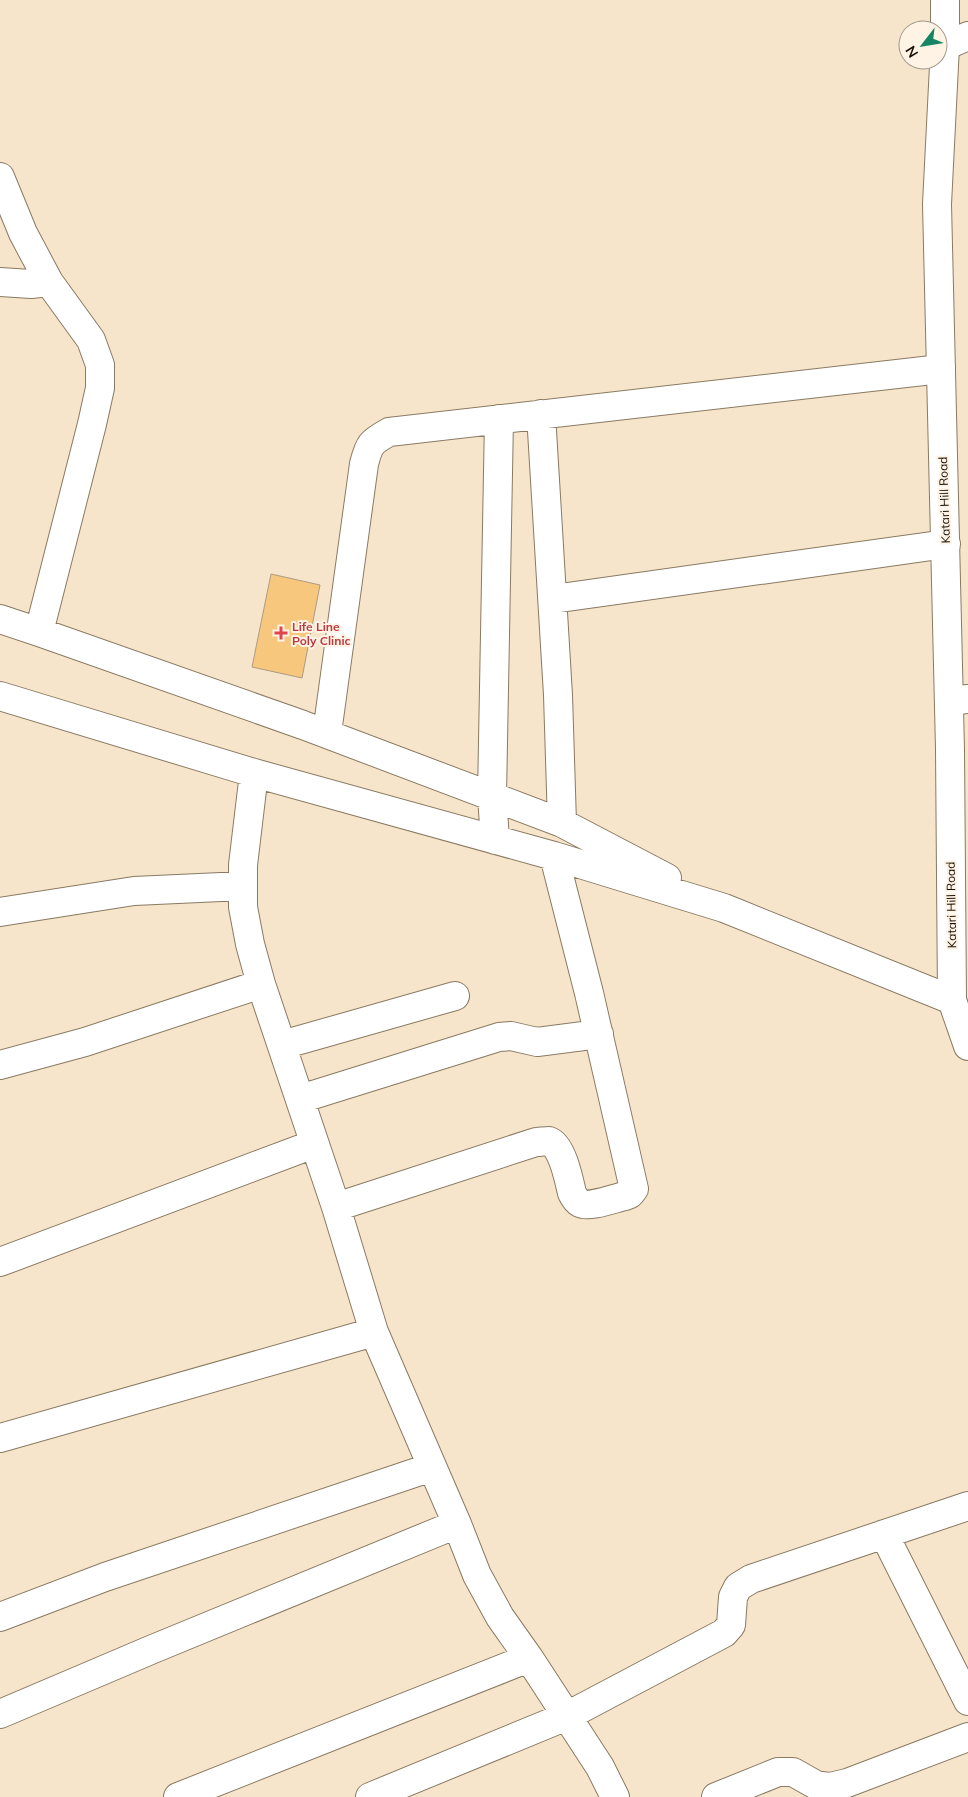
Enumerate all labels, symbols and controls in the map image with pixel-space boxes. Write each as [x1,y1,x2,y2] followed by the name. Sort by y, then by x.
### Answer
[898,20,948,70] north arrow
[901,43,922,61] text: N
[935,456,953,544] street label: Katari Hill Road
[292,619,351,648] place label: Life Line Poly Clinic
[274,626,288,640] marker: Life Line Poly Clinic
[943,861,959,949] street label: Katari Hill Road

